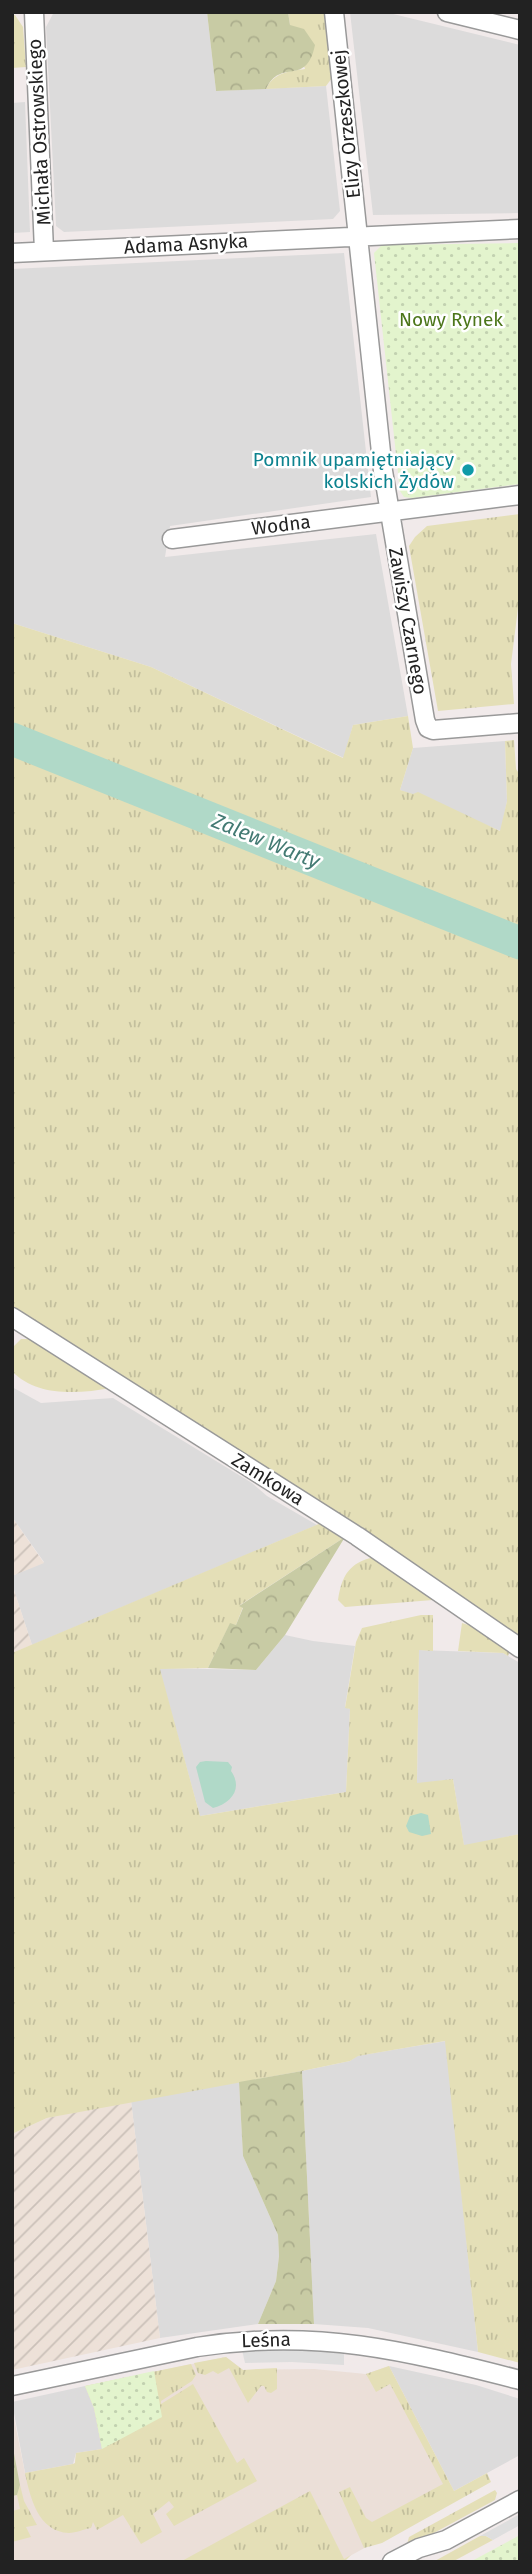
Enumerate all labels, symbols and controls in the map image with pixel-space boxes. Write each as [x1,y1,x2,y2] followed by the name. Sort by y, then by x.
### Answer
[23,38,55,226] street label: Michała Ostrowskiego
[327,48,365,200] street label: Elizy Orzeszkowej
[123,229,249,259] street label: Adama Asnyka
[399,308,503,331] park label: Nowy Rynek
[253,448,455,493] place label: Pomnik upamiętniający kolskich Żydów
[460,462,476,478] marker: Pomnik upamiętniający kolskich Żydów
[250,510,312,540] street label: Wodna
[384,546,432,696] street label: Zawiszy Czarnego
[207,807,324,875] water label: Zalew Warty
[228,1448,308,1510] street label: Zamkowa
[241,2328,291,2352] street label: Leśna

